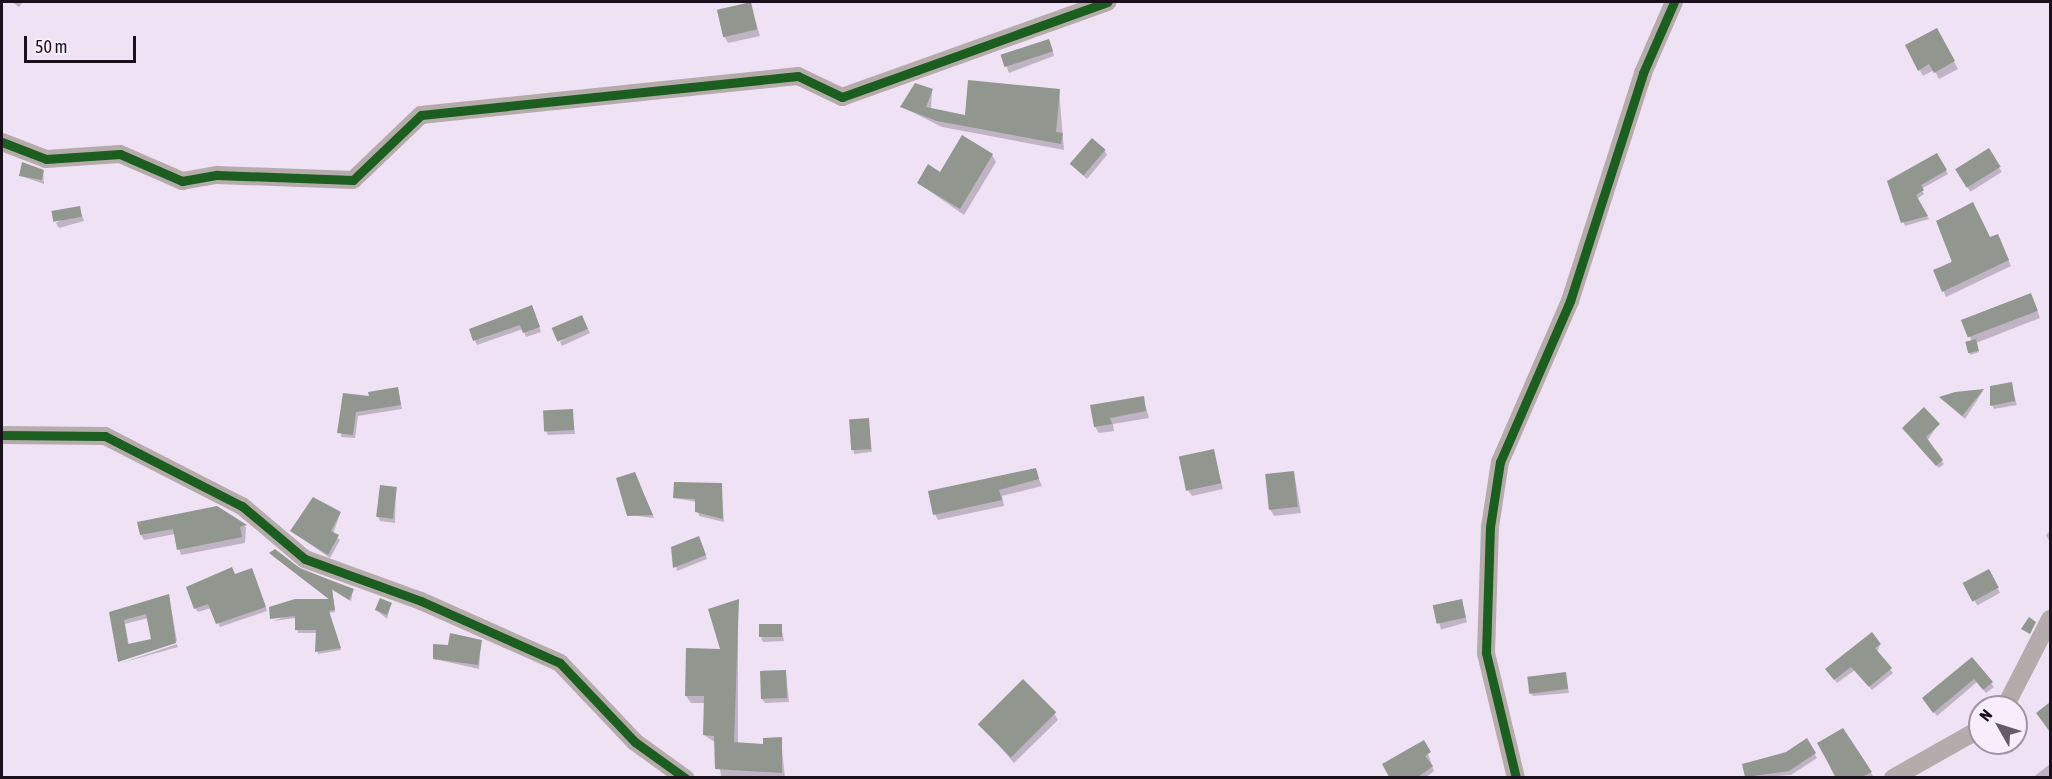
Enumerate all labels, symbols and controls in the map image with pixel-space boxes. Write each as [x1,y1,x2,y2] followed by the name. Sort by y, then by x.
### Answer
[27,24,140,62] scale bar
[35,36,67,57] text: 50 m
[1968,695,2028,755] north arrow
[1976,706,1996,724] text: N

